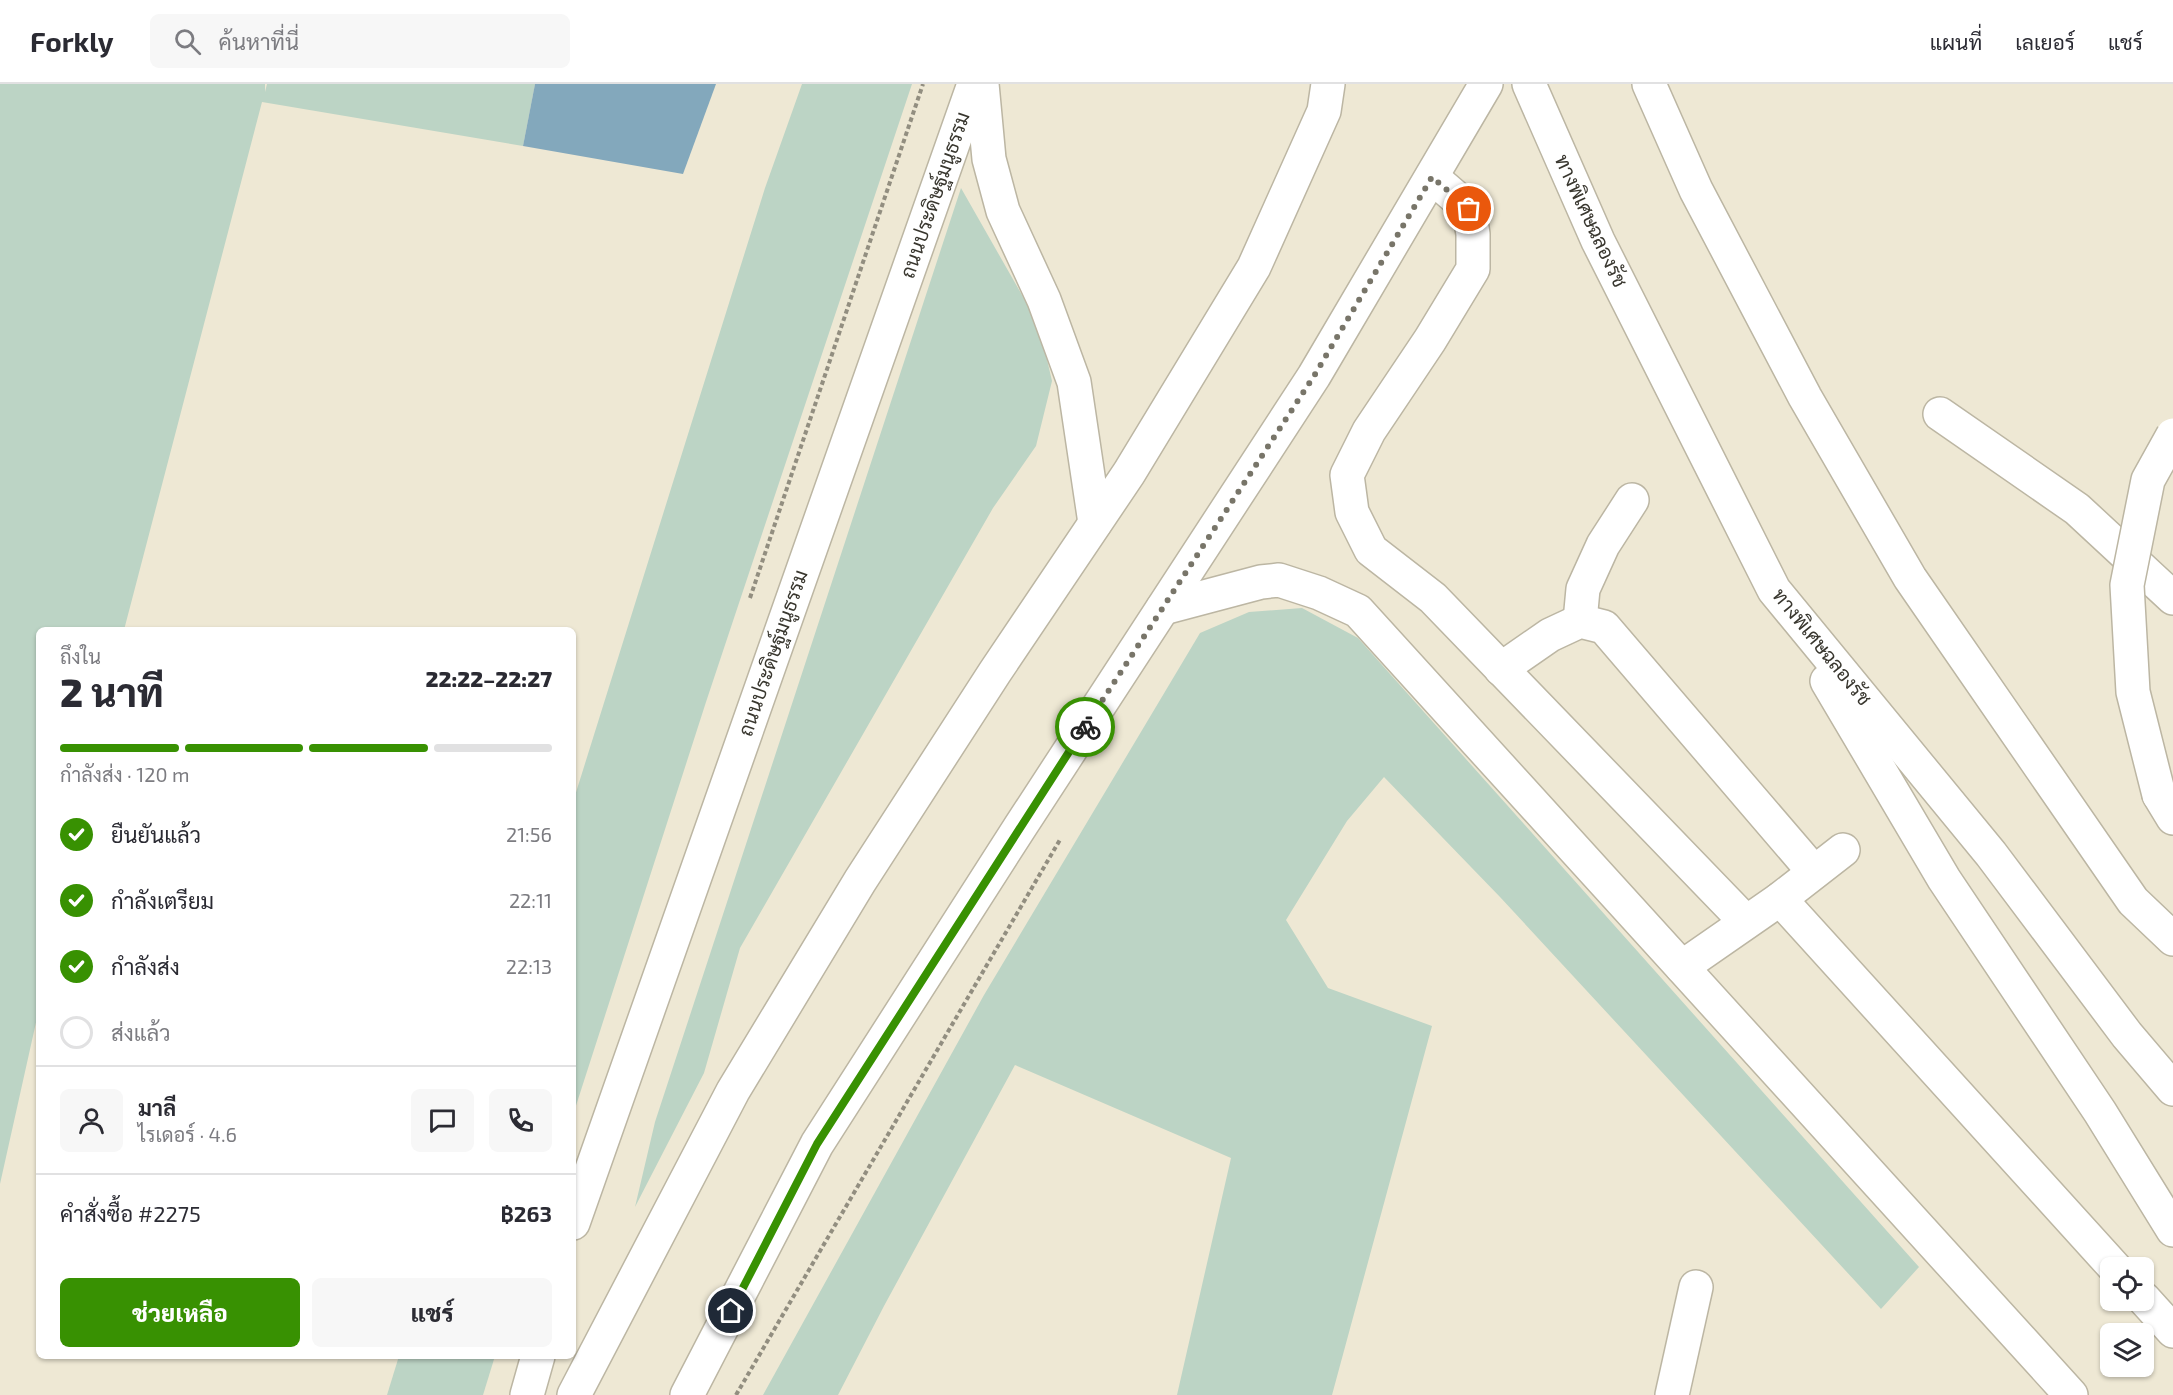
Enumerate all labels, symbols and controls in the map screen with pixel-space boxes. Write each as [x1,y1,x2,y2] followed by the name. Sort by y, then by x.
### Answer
[150,14,570,68] search box
[30,24,114,58] text: Forkly
[171,25,204,58] icon: search
[219,28,299,54] text: ค้นหาที่นี่
[1930,29,1982,54] text: แผนที่
[2015,29,2075,54] text: เลเยอร์
[2108,29,2143,54] text: แชร์
[893,108,978,282] street label: ถนนประดิษฐ์มนูธรรม
[1551,150,1633,291] street label: ทางพิเศษฉลองรัช
[1443,183,1494,234] pin
[1452,192,1485,225] icon: bag
[731,566,816,740] street label: ถนนประดิษฐ์มนูธรรม
[1768,583,1877,710] street label: ทางพิเศษฉลองรัช
[60,644,101,668] text: ถึงใน
[425,665,552,691] text: 22:22–22:27
[60,668,164,715] text: 2 นาที
[1055,697,1115,757] courier
[1069,711,1102,744] icon: bike
[60,762,189,786] text: กำลังส่ง · 120 m
[60,818,93,851] icon: check
[111,821,201,847] text: ยืนยันแล้ว
[506,822,552,846] text: 21:56
[60,884,93,917] icon: check
[111,887,214,913] text: กำลังเตรียม
[509,888,552,912] text: 22:11
[60,950,93,983] icon: check
[111,953,180,979] text: กำลังส่ง
[506,954,552,978] text: 22:13
[111,1019,171,1045] text: ส่งแล้ว
[60,1089,123,1152] button: person
[411,1089,474,1152] button: chat
[489,1089,552,1152] button: phone
[138,1094,176,1120] text: มาลี
[138,1122,237,1146] text: ไรเดอร์ · 4.6
[60,1200,201,1226] text: คำสั่งซื้อ #2275
[500,1200,552,1226] text: ฿263
[2100,1257,2154,1377] map controls
[2100,1257,2154,1311] button: locate
[60,1278,300,1347] button: ช่วยเหลือ
[312,1278,552,1347] button: แชร์
[705,1285,756,1336] pin
[714,1294,747,1327] icon: home
[2100,1323,2154,1377] button: layers

